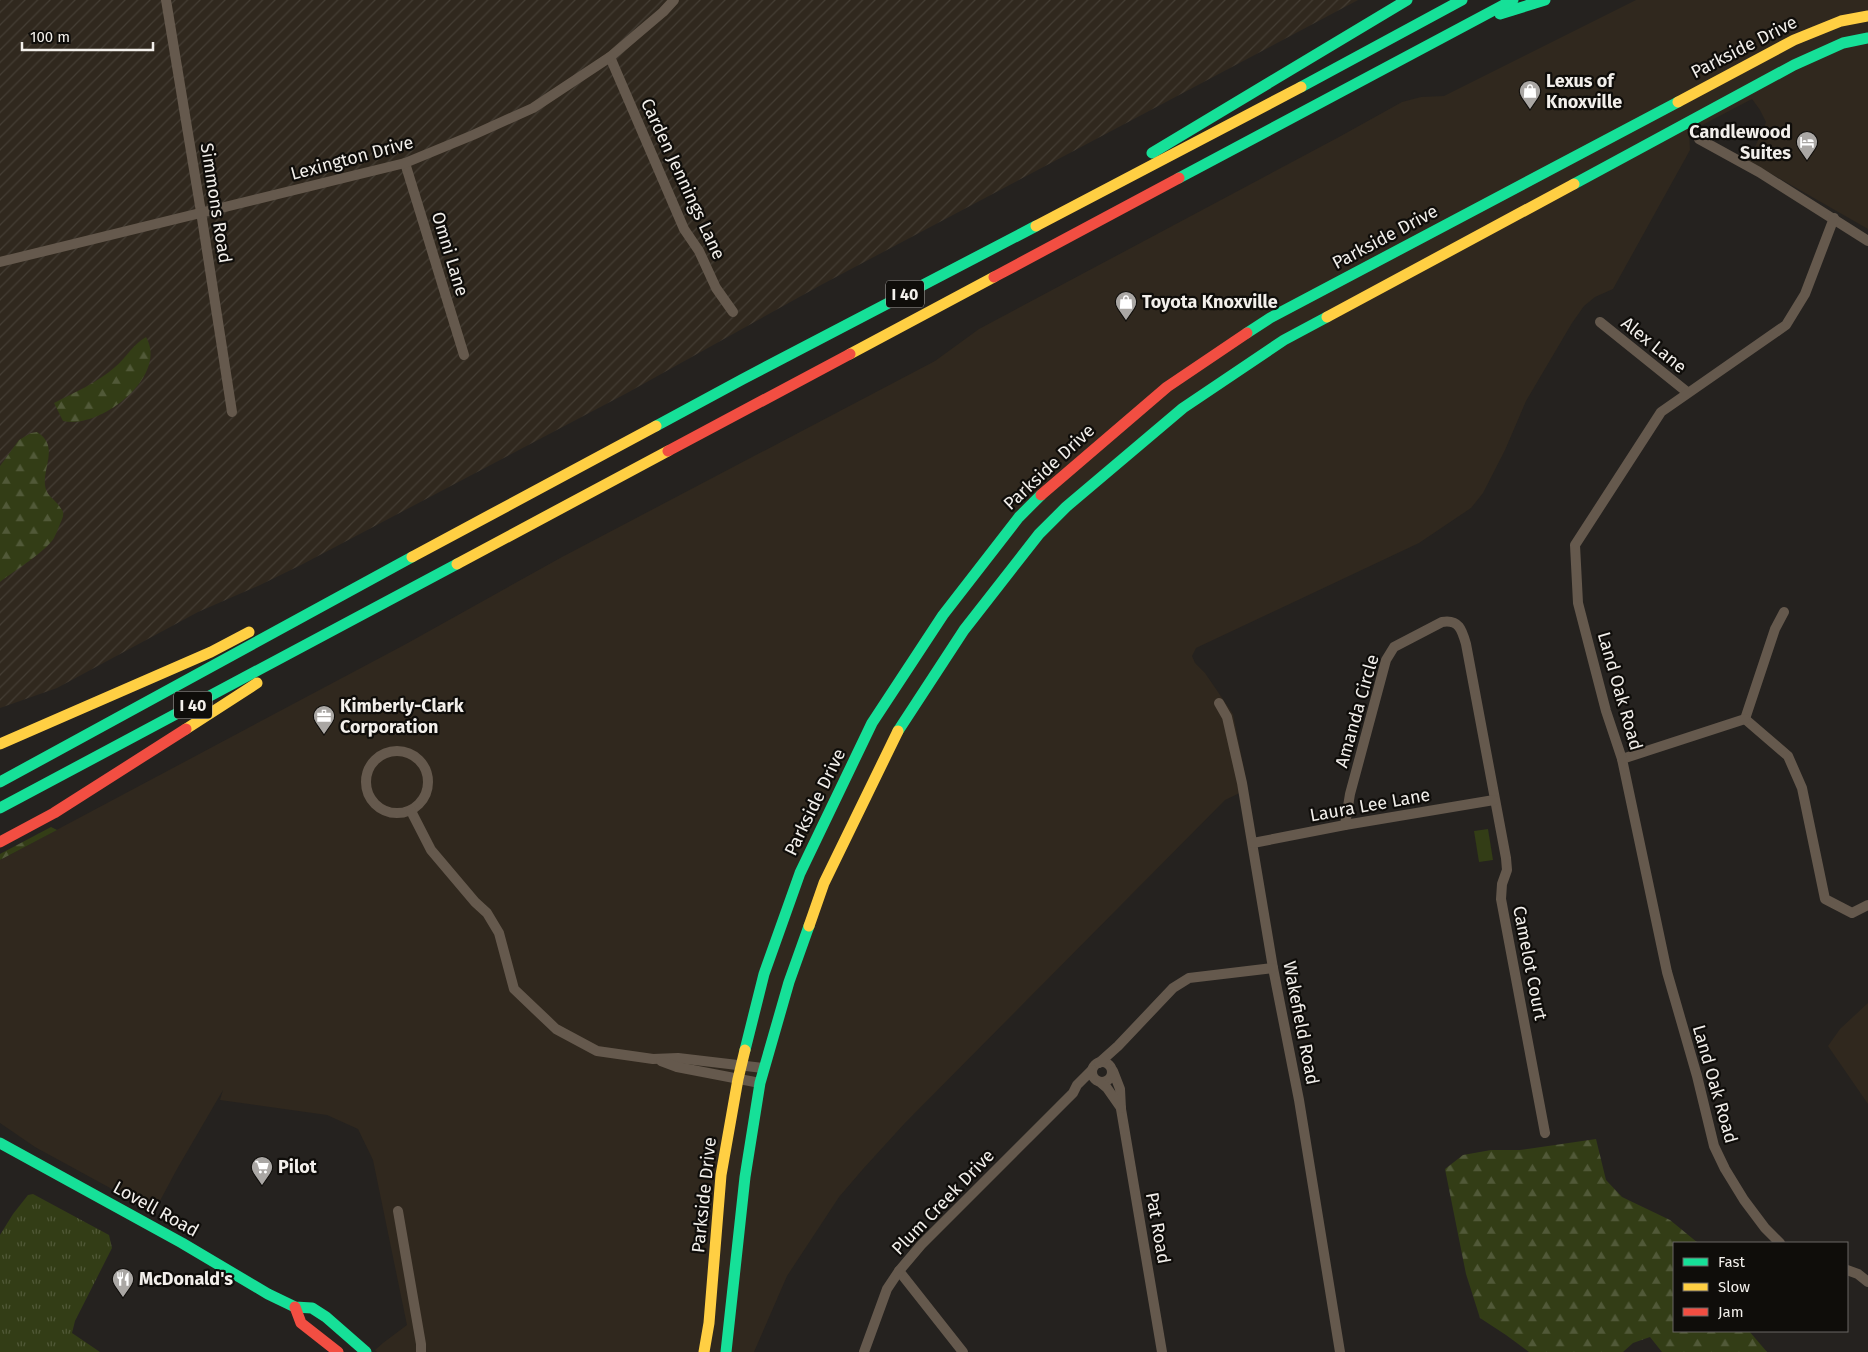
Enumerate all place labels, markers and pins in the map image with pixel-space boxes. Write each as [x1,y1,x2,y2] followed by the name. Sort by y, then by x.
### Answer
[1546,70,1622,113] place label: Lexus of Knoxville
[1518,79,1542,110] shop icon: Lexus of Knoxville
[1689,121,1791,164] place label: Candlewood Suites
[1795,130,1819,161] hotel icon: Candlewood Suites
[1114,290,1138,321] shop icon: Toyota Knoxville
[1142,291,1278,313] place label: Toyota Knoxville
[340,695,465,738] place label: Kimberly-Clark Corporation
[312,704,336,735] office icon: Kimberly-Clark Corporation
[250,1155,274,1186] supermarket icon: Pilot
[278,1156,318,1178] place label: Pilot
[111,1267,135,1298] restaurant icon: McDonald's
[139,1268,233,1290] place label: McDonald's

